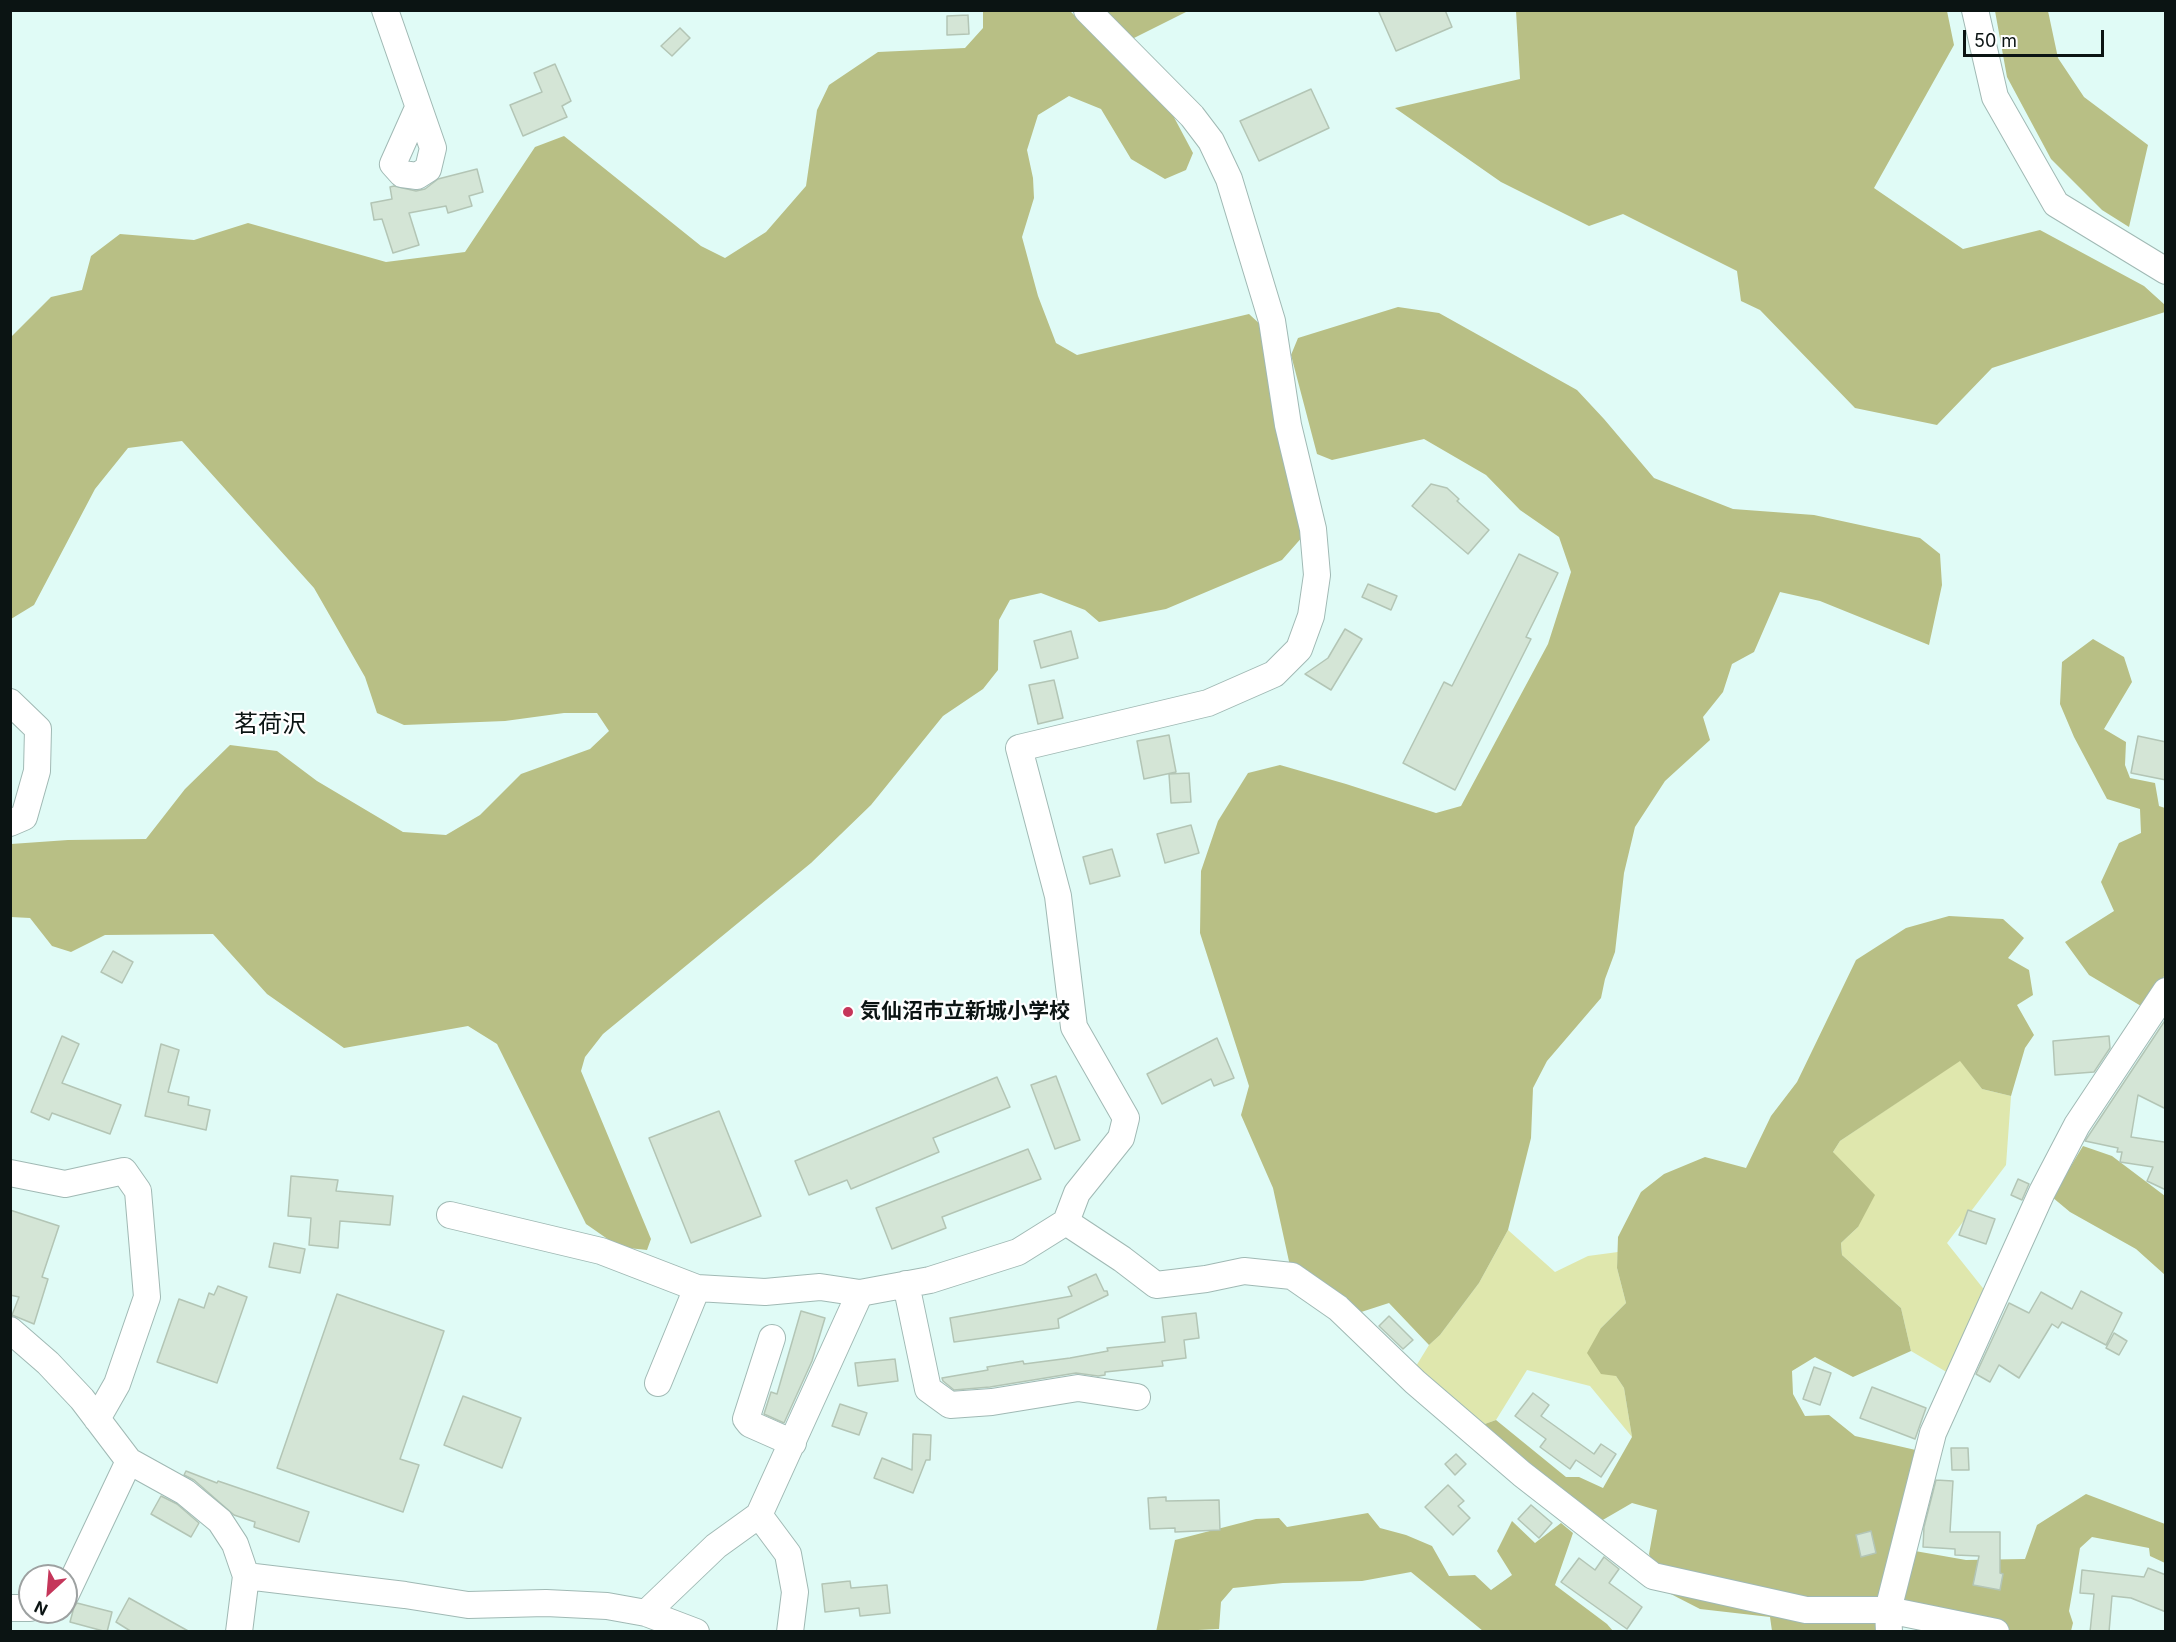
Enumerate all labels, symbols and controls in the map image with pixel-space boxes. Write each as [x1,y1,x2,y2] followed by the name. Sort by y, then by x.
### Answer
[1966,18,2107,56] scale bar
[1974,30,2017,51] text: 50 m
[234,711,306,739] district label: 茗荷沢
[860,999,1070,1025] place label: 気仙沼市立新城小学校
[841,1005,855,1019] marker: 気仙沼市立新城小学校
[18,1564,78,1624] north arrow
[31,1597,51,1620] text: N

